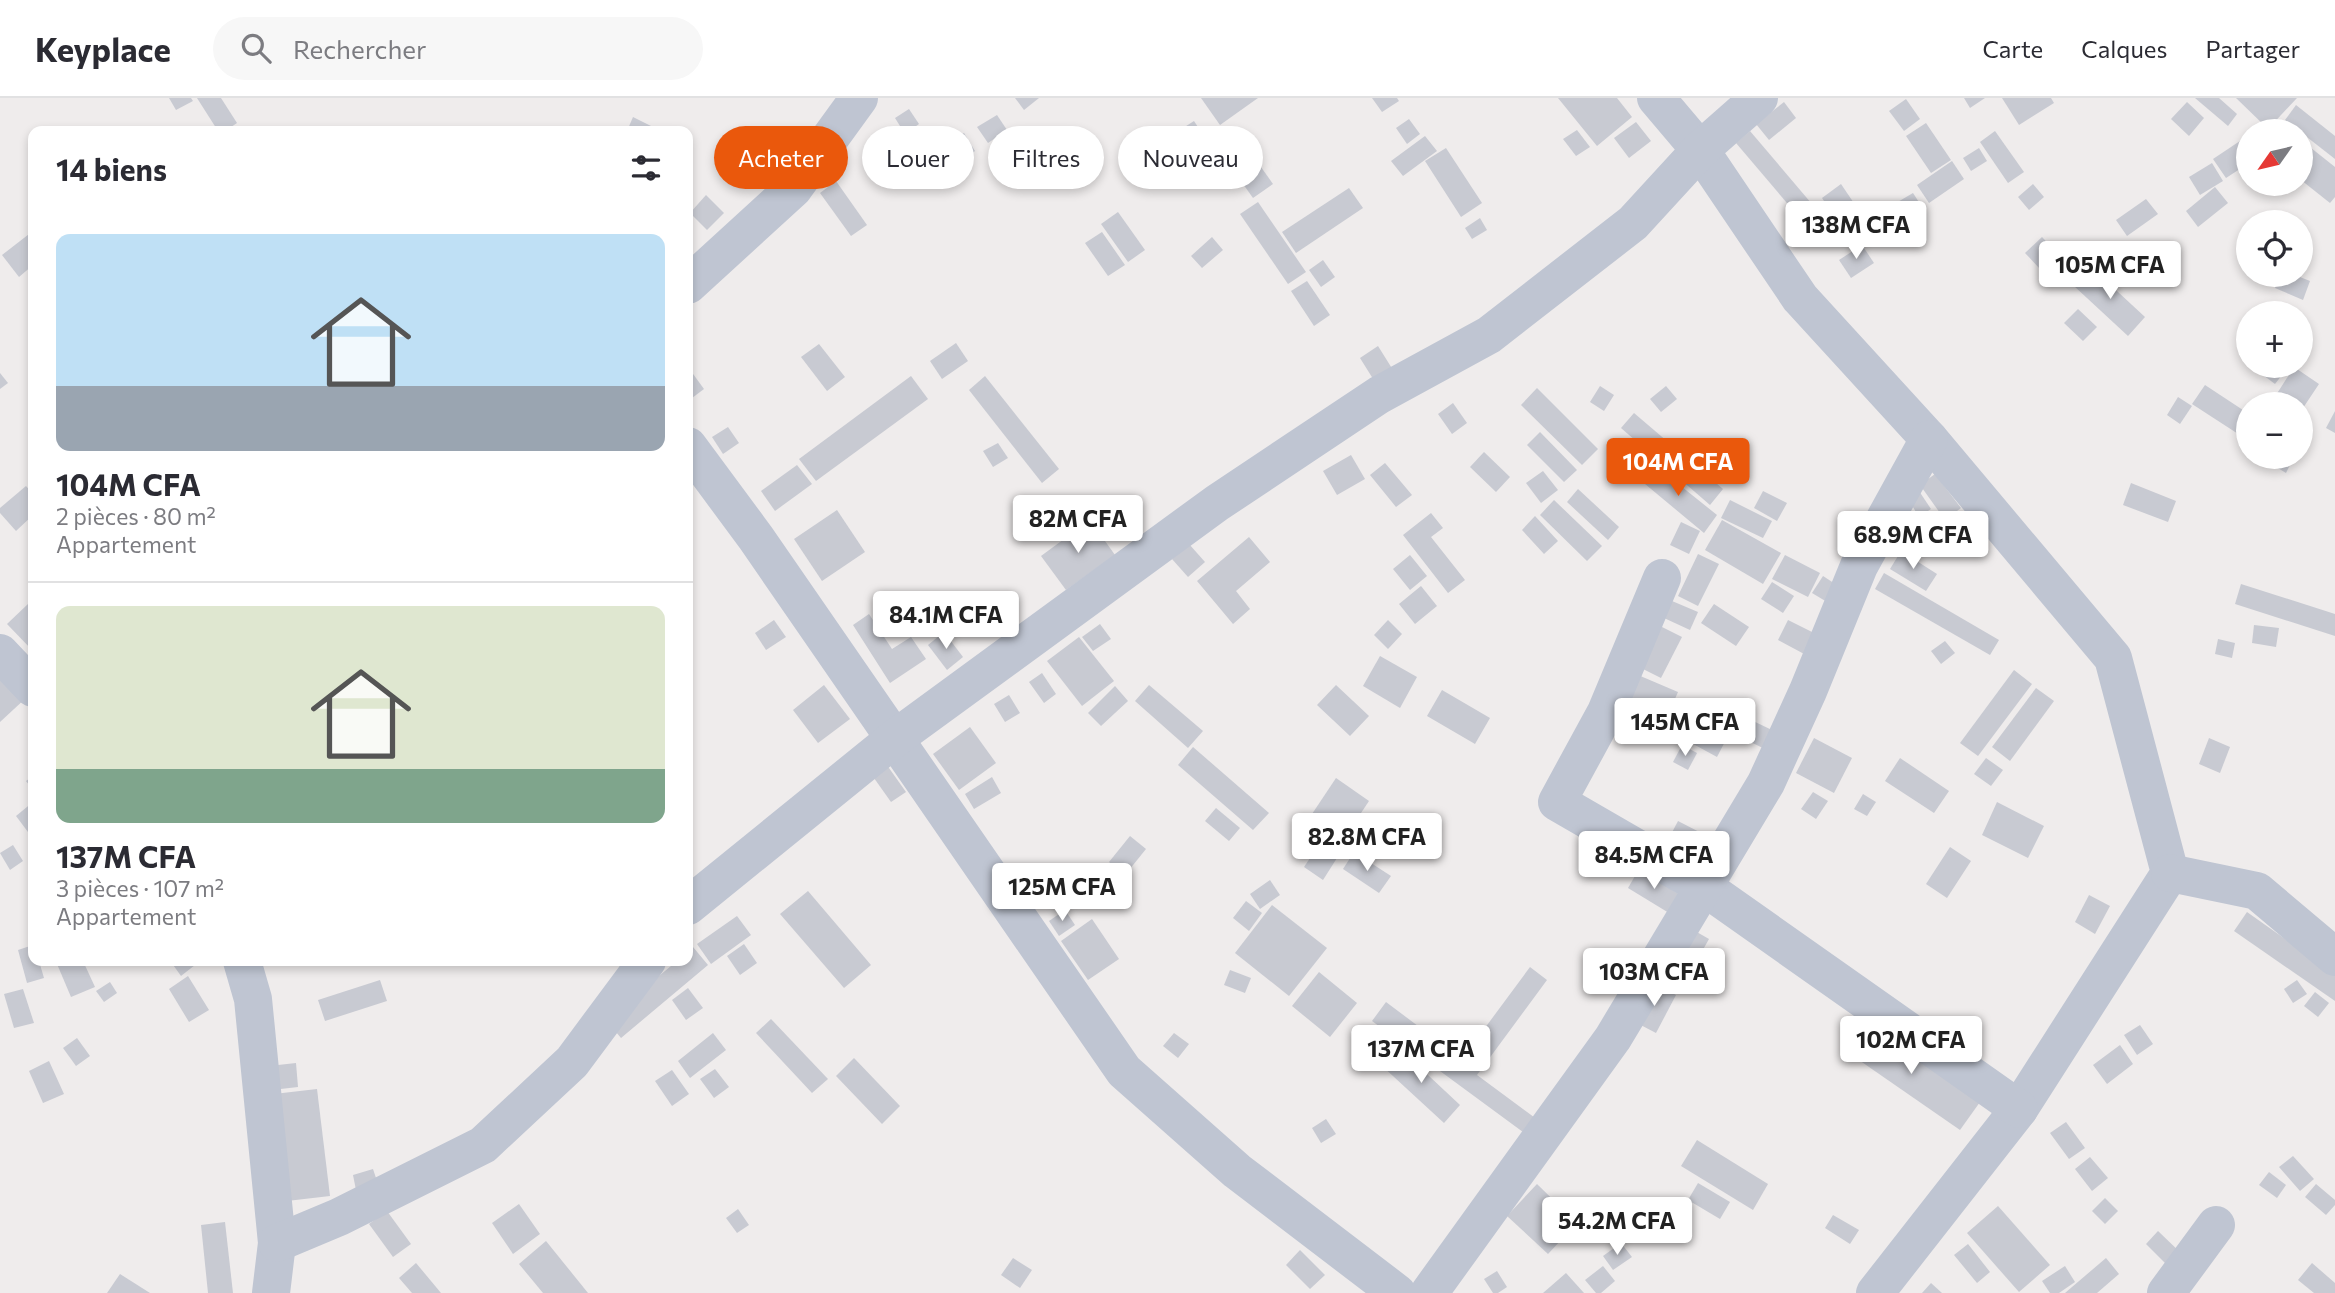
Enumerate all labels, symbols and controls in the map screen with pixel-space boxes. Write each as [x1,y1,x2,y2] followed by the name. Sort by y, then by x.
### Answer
[213,17,703,80] search box
[35,28,171,69] text: Keyplace
[237,29,275,67] icon: search
[293,33,426,64] text: Rechercher
[1982,34,2043,63] text: Carte
[2081,34,2167,63] text: Calques
[2205,34,2300,63] text: Partager
[2236,119,2314,196] north arrow
[2236,119,2313,469] map controls
[714,126,848,189] chip: Acheter
[862,126,974,189] chip: Louer
[988,126,1104,189] chip: Filtres
[1118,126,1263,189] chip: Nouveau
[627,149,665,187] icon: filters
[56,150,167,187] text: 14 biens
[1784,202,1928,261] pin: 138M CFA
[1801,210,1911,238] text: 138M CFA
[2236,210,2313,287] button: locate
[2038,242,2182,301] pin: 105M CFA
[2055,250,2165,278] text: 105M CFA
[298,279,424,405] icon: home
[2236,301,2313,378] button: +
[2236,392,2313,469] button: −
[1606,438,1750,498] pin: 104M CFA
[1623,447,1733,475] text: 104M CFA
[56,465,201,502] text: 104M CFA
[1013,496,1143,555] pin: 82M CFA
[56,502,216,530] text: 2 pièces · 80 m²
[1029,504,1127,532] text: 82M CFA
[1833,512,1993,571] pin: 68.9M CFA
[1853,520,1973,548] text: 68.9M CFA
[56,530,197,558] text: Appartement
[866,592,1026,651] pin: 84.1M CFA
[889,600,1003,628] text: 84.1M CFA
[298,651,424,777] icon: home
[1613,698,1757,758] pin: 145M CFA
[1630,707,1740,735] text: 145M CFA
[1287,814,1447,873] pin: 82.8M CFA
[1308,822,1426,850] text: 82.8M CFA
[1574,832,1734,891] pin: 84.5M CFA
[56,837,196,874] text: 137M CFA
[1595,840,1713,868] text: 84.5M CFA
[990,864,1134,923] pin: 125M CFA
[1008,872,1116,900] text: 125M CFA
[56,874,224,902] text: 3 pièces · 107 m²
[56,902,197,930] text: Appartement
[1582,948,1726,1008] pin: 103M CFA
[1599,957,1709,985] text: 103M CFA
[1839,1016,1983,1076] pin: 102M CFA
[1856,1025,1966,1053] text: 102M CFA
[1349,1026,1493,1085] pin: 137M CFA
[1367,1034,1475,1062] text: 137M CFA
[1537,1198,1697,1257] pin: 54.2M CFA
[1558,1206,1676,1234] text: 54.2M CFA

